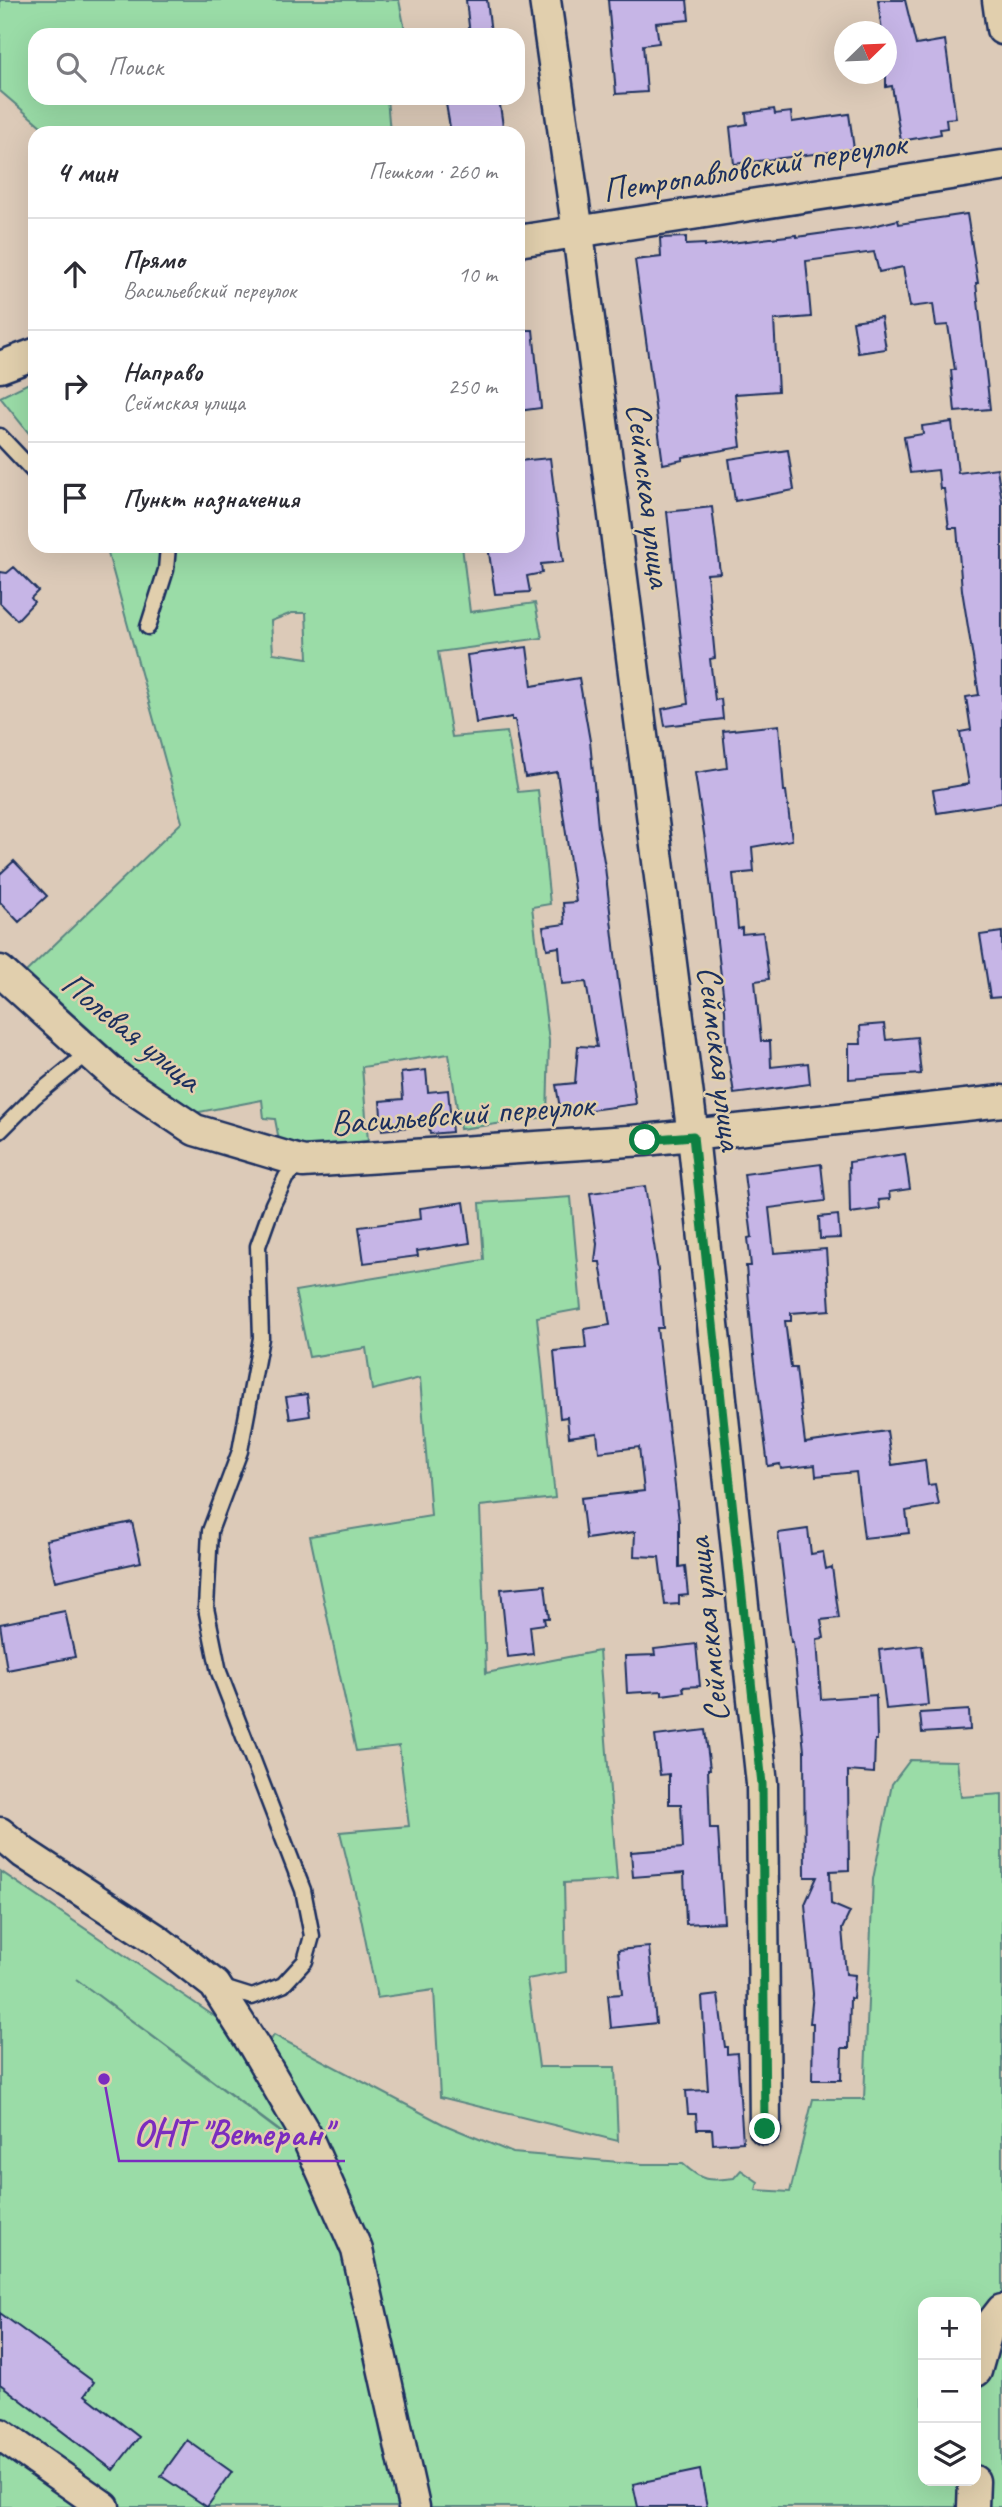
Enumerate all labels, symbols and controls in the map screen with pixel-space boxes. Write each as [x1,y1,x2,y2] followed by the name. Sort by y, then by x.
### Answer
[834,21,897,84] north arrow
[28,28,525,105] search box
[52,48,90,86] icon: search
[108,50,163,83] text: Поиск
[599,120,912,213] street label: Петропавловский переулок
[56,153,117,191] text: 4 мин
[369,157,497,186] text: Пешком · 260 m
[123,243,185,276] text: Прямо
[56,255,94,293] icon: ahead
[458,260,497,289] text: 10 m
[123,276,296,305] text: Васильевский переулок
[123,355,202,388] text: Направо
[56,367,94,405] icon: right
[448,372,497,401] text: 250 m
[123,388,245,417] text: Сеймская улица
[616,400,683,592] street label: Сеймская улица
[56,479,94,517] icon: arrive
[123,482,299,515] text: Пункт назначения
[52,961,213,1103] street label: Полевая улица
[687,963,754,1155] street label: Сеймская улица
[329,1082,598,1145] street label: Васильевский переулок
[629,1124,660,1155] route start
[675,1533,740,1725] street label: Сеймская улица
[119,2103,345,2161] callout: ОНТ "Ветеран"
[133,2109,339,2156] text: ОНТ "Ветеран"
[749,2113,780,2144] route end
[918,2297,981,2486] map controls
[918,2297,981,2360] button: +
[918,2360,981,2423] button: −
[918,2423,981,2486] button: layers

